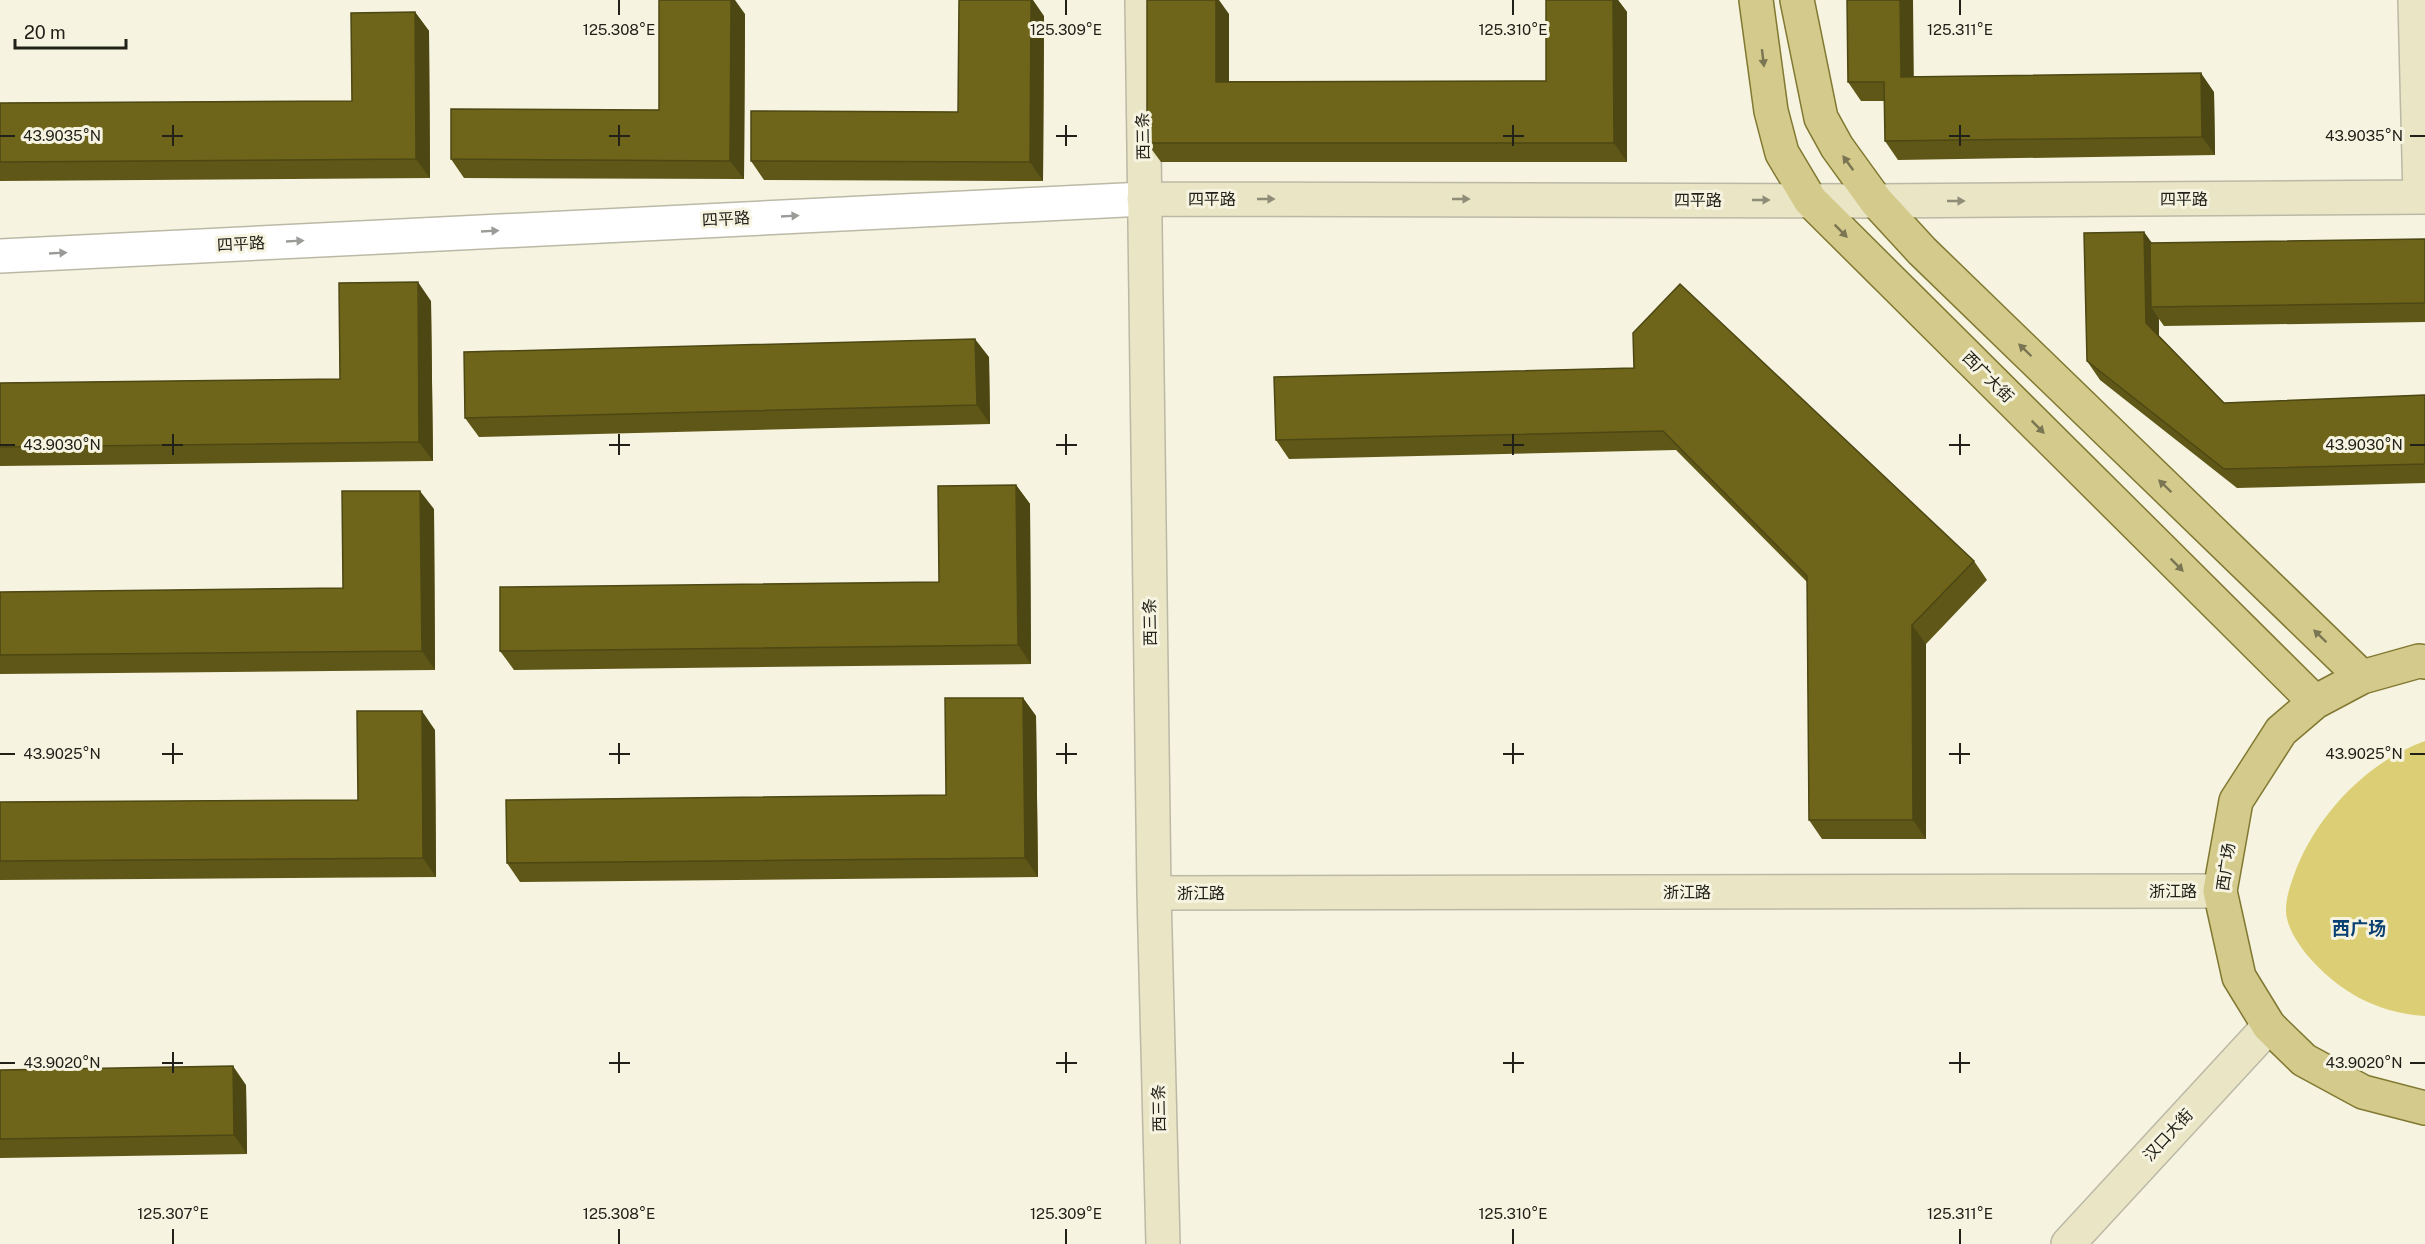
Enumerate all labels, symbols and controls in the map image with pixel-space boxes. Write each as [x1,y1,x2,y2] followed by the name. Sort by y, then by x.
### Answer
[15,12,126,50] scale bar
[583,21,655,38] text: 125.308°E
[1030,21,1102,38] text: 125.309°E
[1478,21,1548,38] text: 125.310°E
[1927,21,1993,38] text: 125.311°E
[24,22,66,43] text: 20 m
[1759,49,1768,68] one-way arrow
[1133,112,1153,160] street label: 西三条
[23,127,101,144] text: 43.9035°N
[2325,127,2403,144] text: 43.9035°N
[1842,156,1854,172] one-way arrow
[1188,190,1236,209] street label: 四平路
[2160,190,2208,209] street label: 四平路
[1674,191,1722,210] street label: 四平路
[1256,194,1275,204] one-way arrow
[1451,194,1470,204] one-way arrow
[1751,195,1770,205] one-way arrow
[1946,196,1965,205] one-way arrow
[702,208,750,230] street label: 四平路
[780,212,799,221] one-way arrow
[1833,223,1847,237] one-way arrow
[480,227,499,236] one-way arrow
[217,233,265,255] street label: 四平路
[286,236,305,246] one-way arrow
[49,248,68,257] one-way arrow
[2018,344,2032,358] one-way arrow
[1959,348,2017,406] street label: 西广大街
[2031,420,2045,434] one-way arrow
[23,436,101,453] text: 43.9030°N
[2325,436,2403,453] text: 43.9030°N
[2158,480,2173,493] one-way arrow
[2169,557,2183,571] one-way arrow
[1140,598,1160,646] street label: 西三条
[2314,630,2328,644] one-way arrow
[23,745,101,762] text: 43.9025°N
[2325,745,2403,762] text: 43.9025°N
[2213,842,2239,892] street label: 西广场
[2149,882,2197,901] street label: 浙江路
[1663,883,1711,902] street label: 浙江路
[1177,884,1225,903] street label: 浙江路
[2332,918,2386,939] district label: 西广场
[23,1054,101,1071] text: 43.9020°N
[2325,1054,2403,1071] text: 43.9020°N
[1149,1084,1169,1132] street label: 西三条
[2139,1105,2197,1165] street label: 汉口大街
[137,1205,209,1222] text: 125.307°E
[583,1205,655,1222] text: 125.308°E
[1030,1205,1102,1222] text: 125.309°E
[1478,1205,1548,1222] text: 125.310°E
[1927,1205,1993,1222] text: 125.311°E

